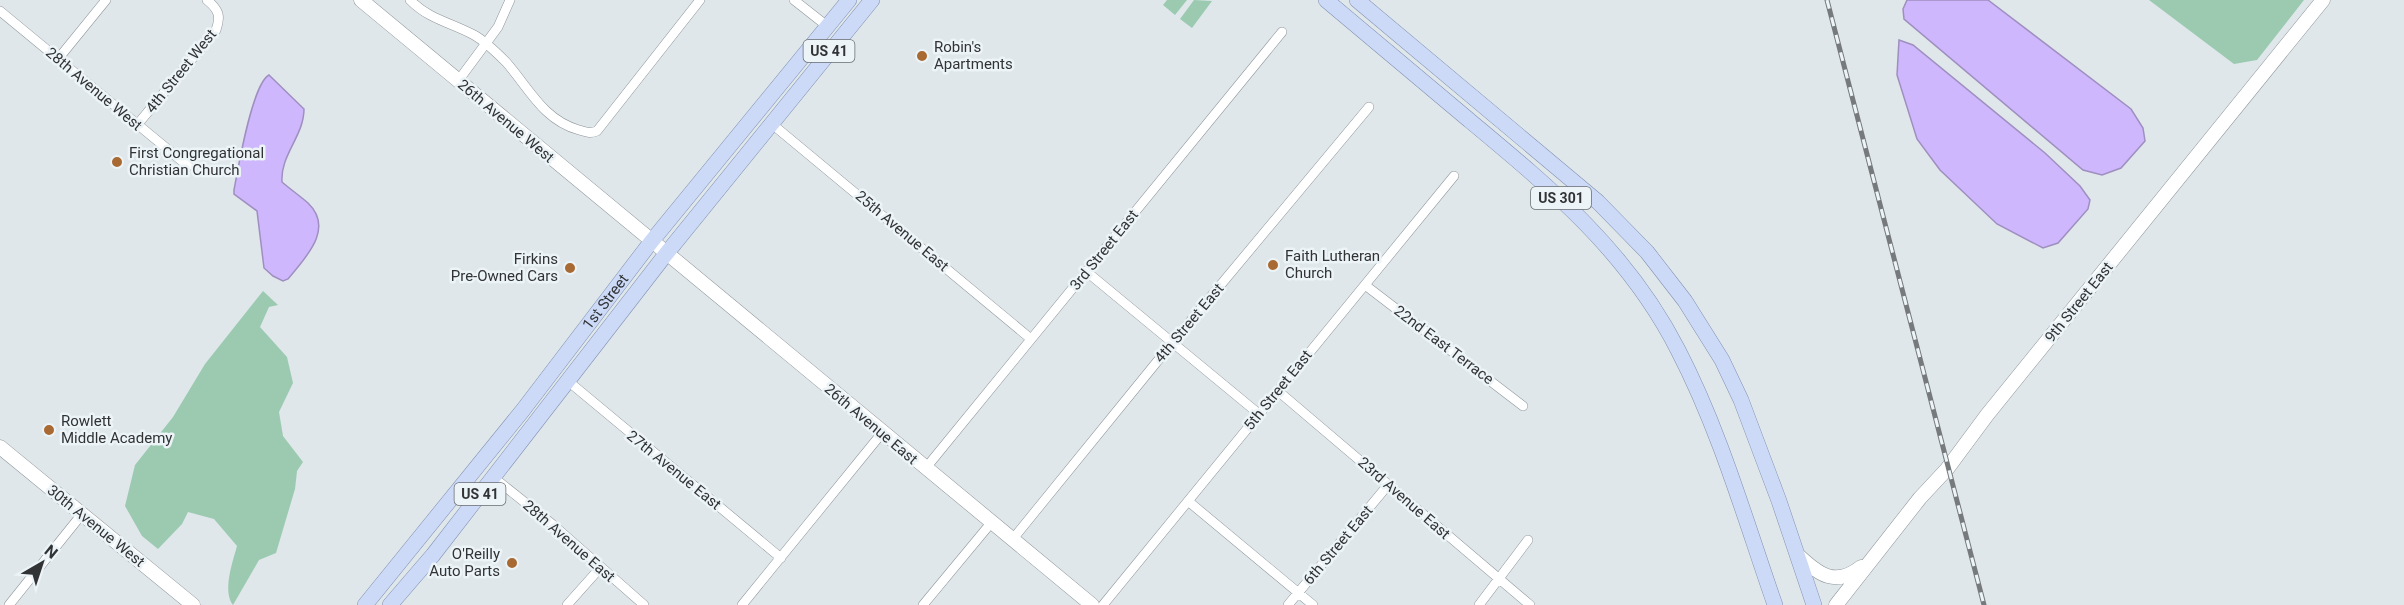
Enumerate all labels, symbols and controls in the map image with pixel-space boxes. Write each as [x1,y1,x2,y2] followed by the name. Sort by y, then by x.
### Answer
[142,26,220,116] street label: 4th Street West
[934,38,1013,73] place label: Robin's Apartments
[804,40,854,62] road number: US 41
[42,43,146,135] street label: 28th Avenue West
[915,49,929,63] marker: Robin's Apartments
[454,75,558,167] street label: 26th Avenue West
[129,144,264,179] place label: First Congregational Christian Church
[110,155,124,169] marker: First Congregational Christian Church
[852,187,952,275] street label: 25th Avenue East
[1531,187,1591,209] road number: US 301
[1066,206,1142,294] street label: 3rd Street East
[1285,247,1380,282] place label: Faith Lutheran Church
[451,250,558,285] place label: Firkins Pre-Owned Cars
[1266,258,1280,272] marker: Faith Lutheran Church
[2041,258,2117,346] street label: 9th Street East
[563,261,577,275] marker: Firkins Pre-Owned Cars
[579,271,632,333] street label: 1st Street
[1151,280,1227,366] street label: 4th Street East
[1391,302,1497,388] street label: 22nd East Terrace
[1240,346,1316,434] street label: 5th Street East
[821,380,921,468] street label: 26th Avenue East
[61,412,172,447] place label: Rowlett Middle Academy
[42,423,56,437] marker: Rowlett Middle Academy
[623,427,725,514] street label: 27th Avenue East
[1354,453,1454,543] street label: 23rd Avenue East
[44,481,148,571] street label: 30th Avenue West
[454,483,506,505] road number: US 41
[519,496,619,586] street label: 28th Avenue East
[1300,502,1376,588] street label: 6th Street East
[12,533,72,593] north arrow
[41,541,61,563] text: N
[429,545,500,580] place label: O'Reilly Auto Parts
[505,556,519,570] marker: O'Reilly Auto Parts

